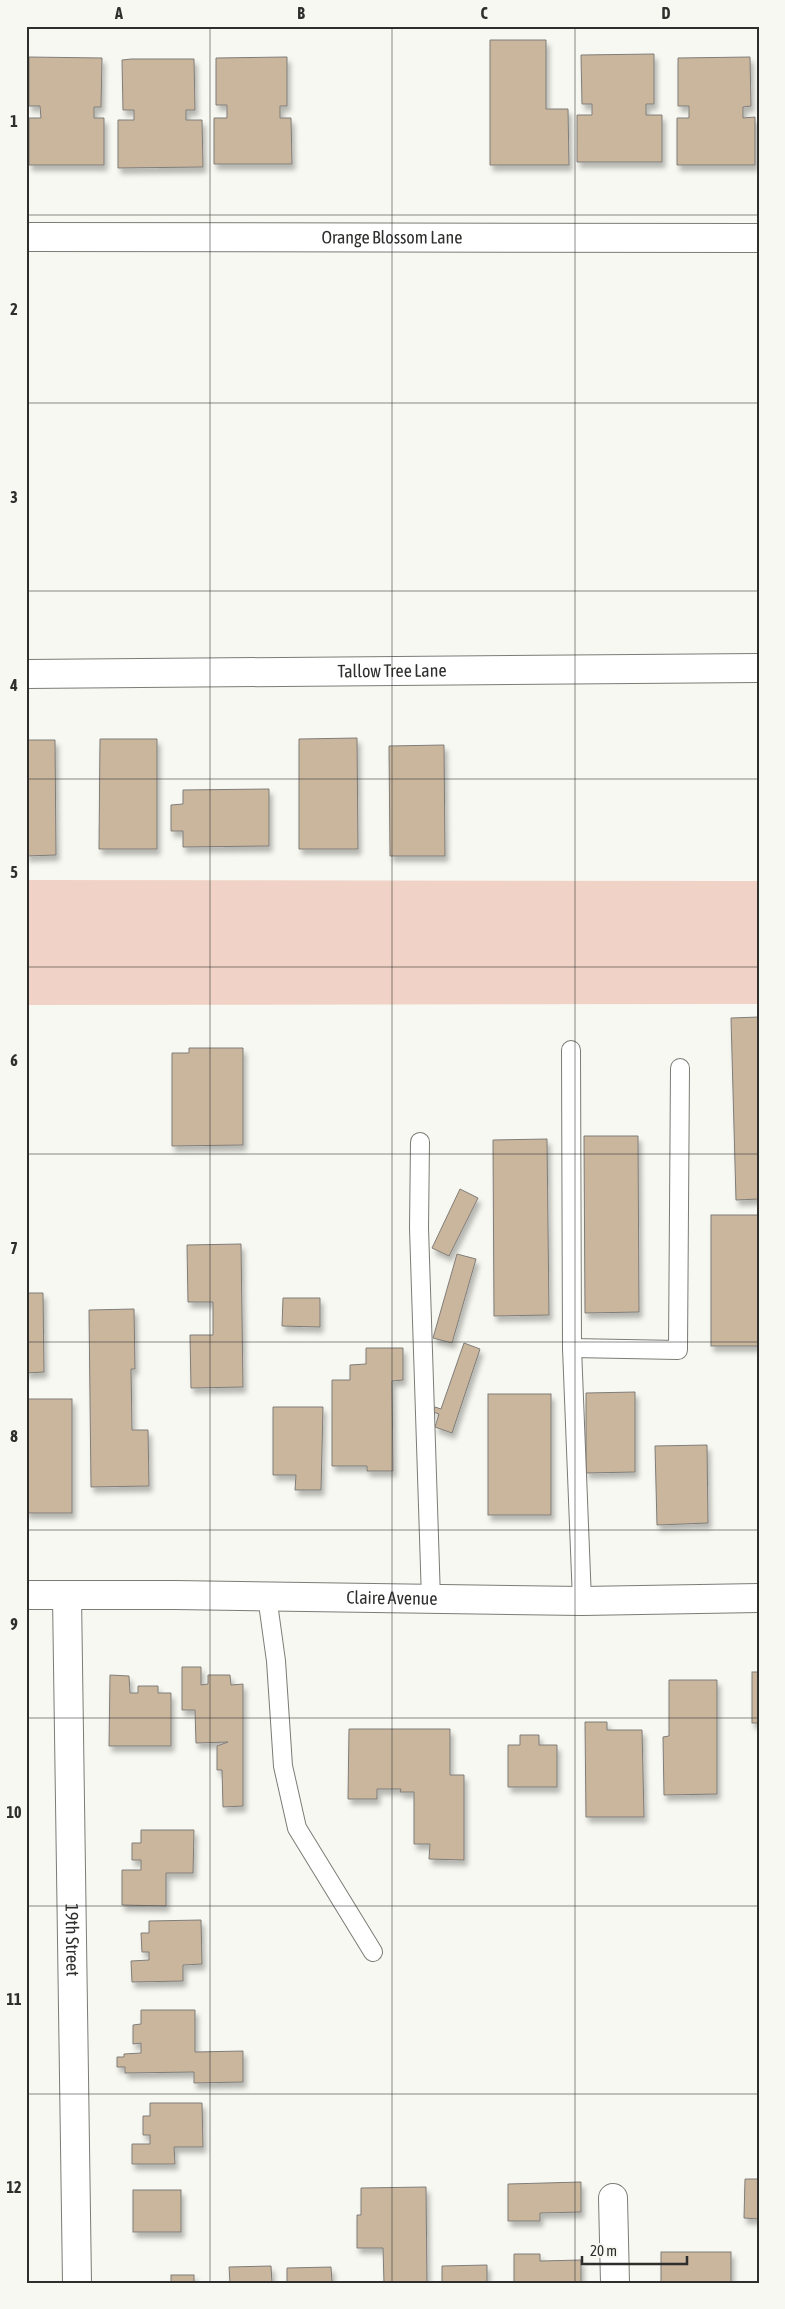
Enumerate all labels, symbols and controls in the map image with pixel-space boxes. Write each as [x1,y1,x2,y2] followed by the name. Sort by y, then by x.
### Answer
[114,4,123,22] text: A
[297,4,305,22] text: B
[480,4,488,22] text: C
[662,4,671,22] text: D
[10,112,18,130] text: 1
[321,226,463,248] street label: Orange Blossom Lane
[10,300,18,318] text: 2
[10,488,18,506] text: 3
[337,660,447,681] street label: Tallow Tree Lane
[9,676,18,694] text: 4
[10,863,18,881] text: 5
[10,1051,18,1069] text: 6
[10,1239,18,1257] text: 7
[10,1427,18,1445] text: 8
[346,1587,438,1609] street label: Claire Avenue
[10,1615,18,1633] text: 9
[6,1803,22,1821] text: 10
[61,1903,84,1977] street label: 19th Street
[6,1990,22,2008] text: 11
[6,2178,22,2196] text: 12
[582,2234,688,2266] scale bar
[590,2242,617,2259] text: 20 m

